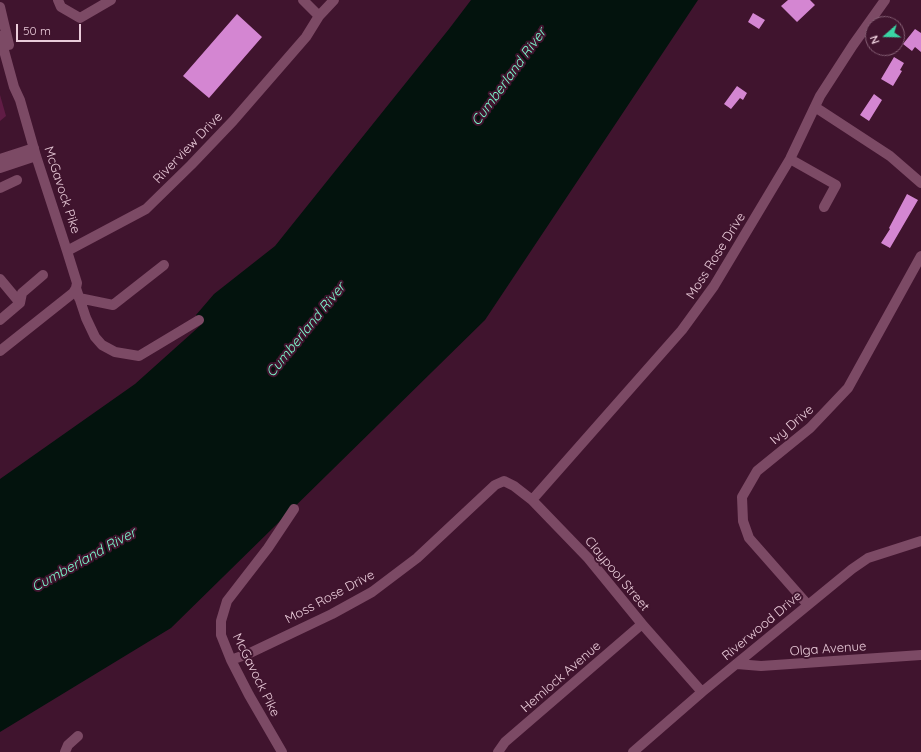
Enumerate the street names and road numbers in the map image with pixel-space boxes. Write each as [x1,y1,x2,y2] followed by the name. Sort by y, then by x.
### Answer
[150,109,226,187] street label: Riverview Drive
[41,144,83,236] street label: McGavock Pike
[683,210,749,302] street label: Moss Rose Drive
[767,402,817,448] street label: Ivy Drive
[581,534,653,614] street label: Claypool Street
[283,567,377,627] street label: Moss Rose Drive
[719,588,805,664] street label: Riverwood Drive
[229,631,283,719] street label: McGavock Pike
[518,638,604,716] street label: Hemlock Avenue
[789,639,867,659] street label: Olga Avenue

